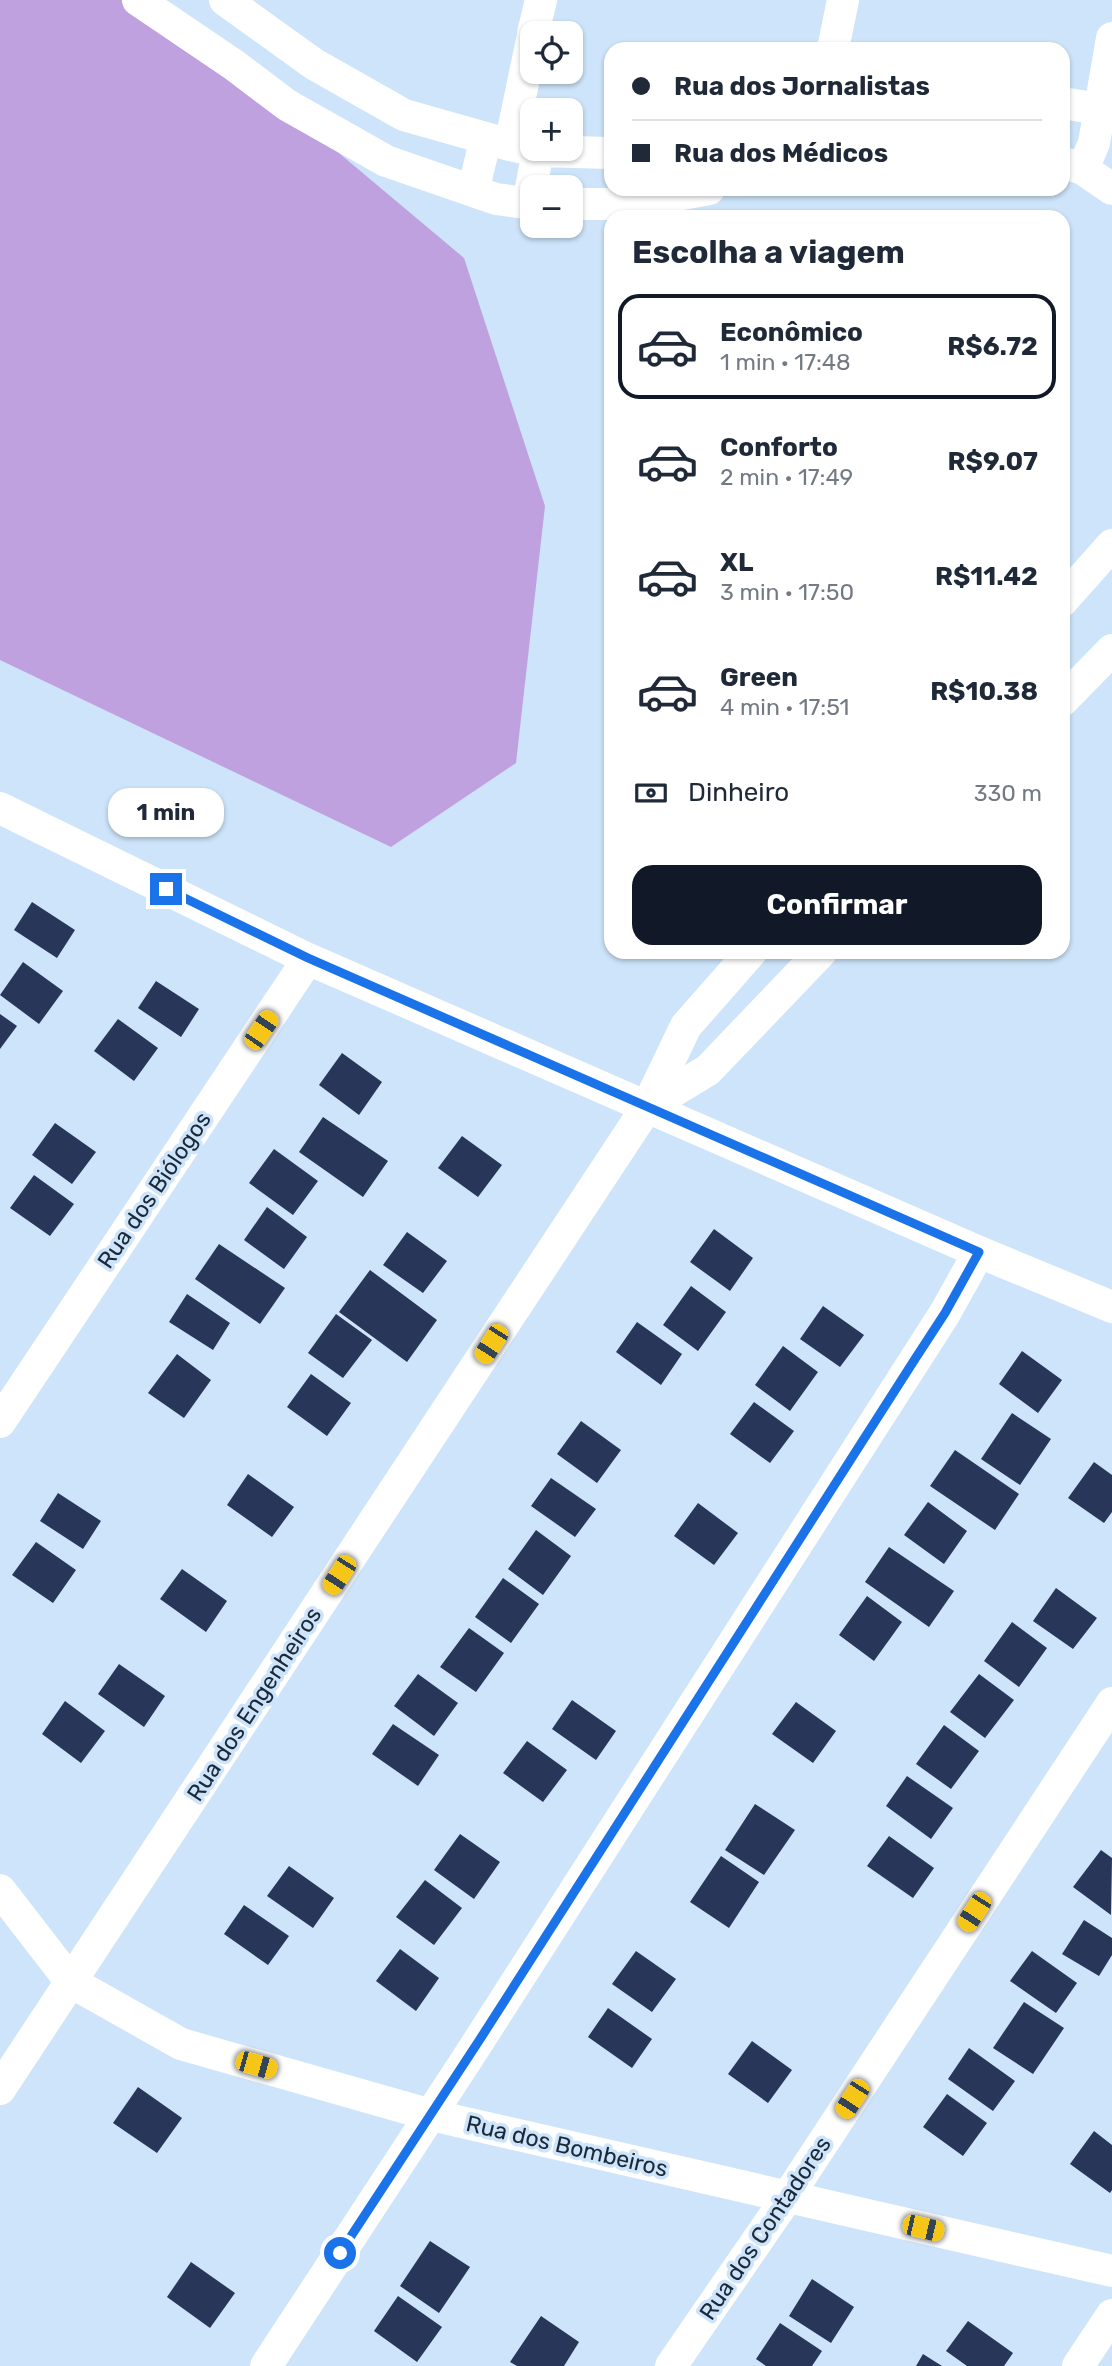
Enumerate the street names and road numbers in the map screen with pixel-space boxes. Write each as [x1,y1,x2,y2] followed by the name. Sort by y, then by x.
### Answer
[91,1106,217,1274] street label: Rua dos Biólogos
[181,1602,327,1806] street label: Rua dos Engenheiros
[463,2109,671,2183] street label: Rua dos Bombeiros
[693,2131,837,2325] street label: Rua dos Contadores

